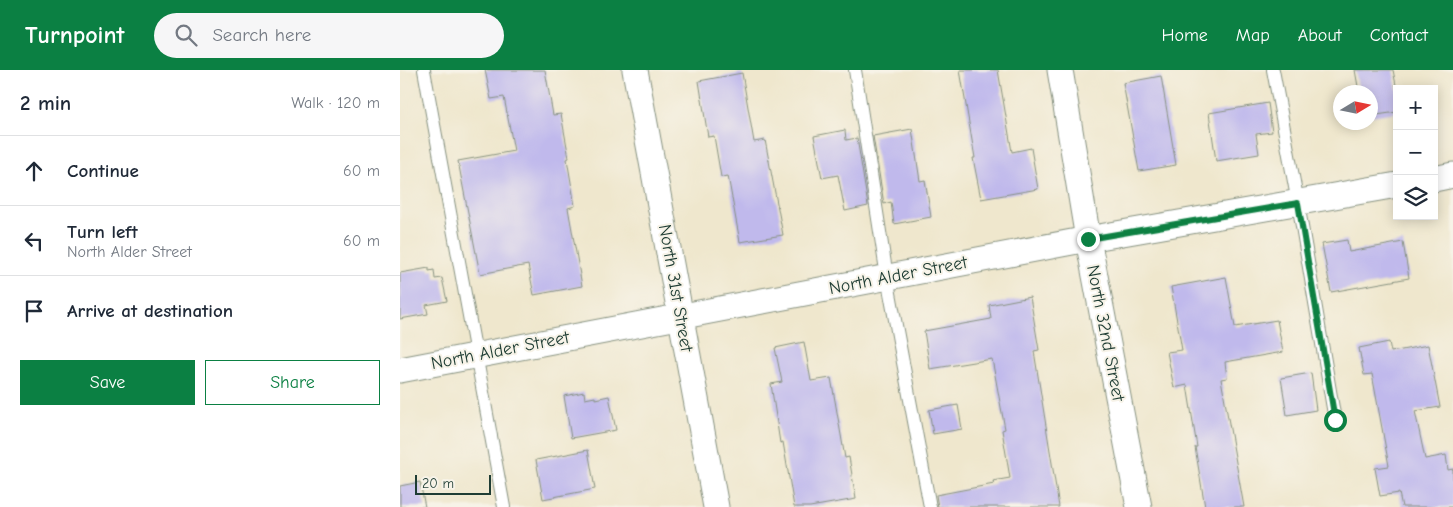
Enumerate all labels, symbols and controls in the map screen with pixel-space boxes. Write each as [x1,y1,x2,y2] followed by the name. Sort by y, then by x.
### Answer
[154,13,504,58] search box
[25,21,124,49] text: Turnpoint
[172,21,200,49] icon: search
[212,24,311,46] text: Search here
[1161,25,1208,46] text: Home
[1236,25,1270,46] text: Map
[1298,25,1342,46] text: About
[1370,25,1428,46] text: Contact
[1333,85,1378,130] north arrow
[1393,85,1438,220] map controls
[1393,85,1438,130] button: +
[20,91,71,115] text: 2 min
[291,94,380,112] text: Walk · 120 m
[1393,130,1438,175] button: −
[20,157,48,185] icon: ahead
[67,160,139,182] text: Continue
[343,162,380,180] text: 60 m
[1393,175,1438,220] button: layers
[67,221,138,243] text: Turn left
[654,223,697,354] street label: North 31st Street
[20,227,48,255] icon: left
[1077,228,1100,251] route end
[343,232,380,250] text: 60 m
[67,243,192,261] text: North Alder Street
[827,252,970,299] street label: North Alder Street
[1082,263,1129,404] street label: North 32nd Street
[20,297,48,325] icon: arrive
[67,300,233,322] text: Arrive at destination
[429,327,572,374] street label: North Alder Street
[20,360,195,405] button: Save
[205,360,380,405] button: Share
[1324,409,1347,432] route start
[415,472,491,495] scale bar
[422,475,454,492] text: 20 m

